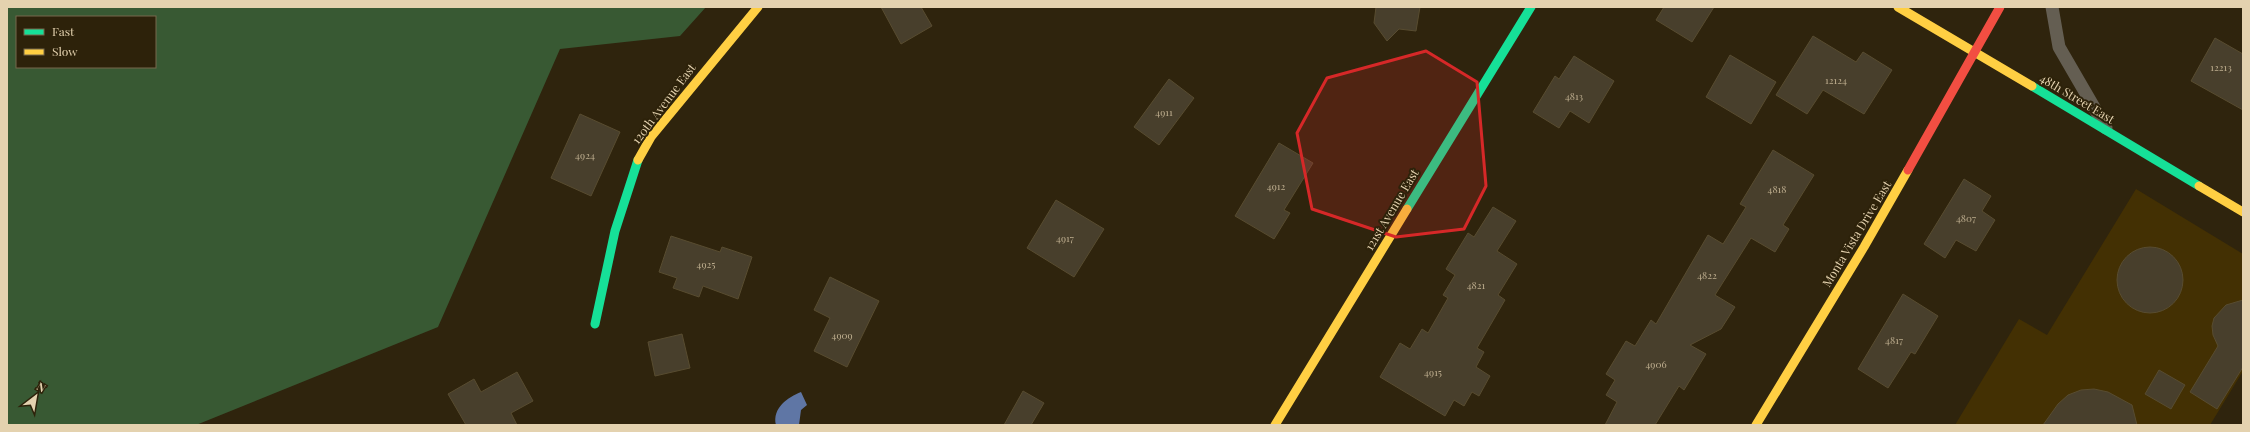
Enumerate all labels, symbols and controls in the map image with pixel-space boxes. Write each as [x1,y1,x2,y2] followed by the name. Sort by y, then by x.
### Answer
[16,16,156,68] legend
[52,23,75,39] text: Fast
[52,43,78,59] text: Slow
[628,59,699,147] street label: 120th Avenue East
[2210,60,2232,74] house number: 12213
[2037,70,2118,127] street label: 48th Street East
[1825,73,1847,87] house number: 12124
[1565,89,1584,103] house number: 4813
[1155,105,1173,119] house number: 4911
[575,148,595,162] house number: 4924
[1361,165,1422,253] street label: 121st Avenue East
[1818,177,1895,289] street label: Monta Vista Drive East
[1267,179,1285,193] house number: 4912
[1767,182,1787,196] house number: 4818
[1956,211,1976,225] house number: 4807
[1056,231,1074,245] house number: 4917
[697,257,715,271] house number: 4925
[1697,268,1717,282] house number: 4822
[1467,278,1486,292] house number: 4821
[831,328,853,342] house number: 4909
[1885,333,1903,347] house number: 4817
[1645,357,1667,371] house number: 4906
[1424,365,1442,379] house number: 4915
[16,376,56,416] north arrow
[34,379,49,396] text: N

